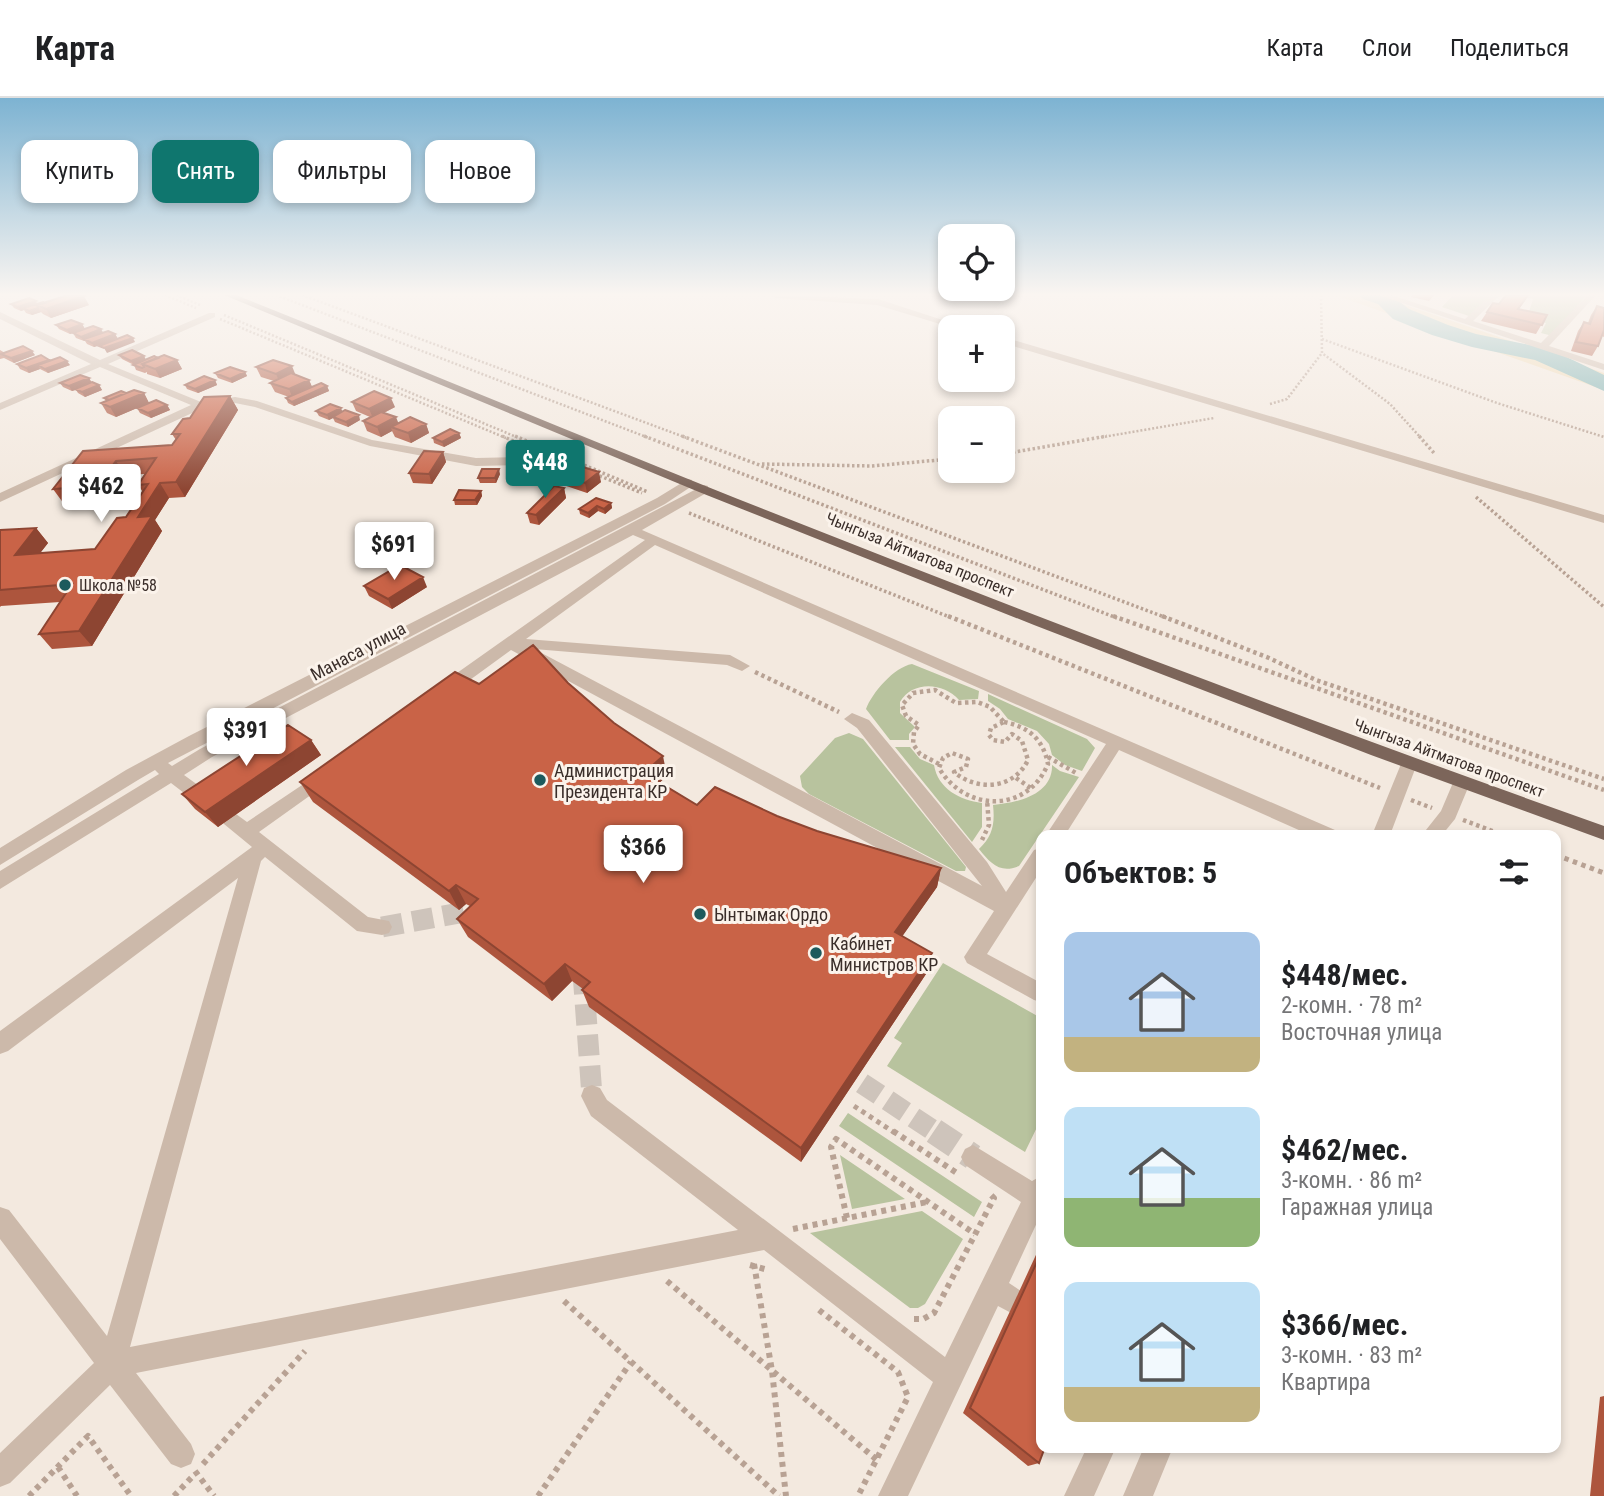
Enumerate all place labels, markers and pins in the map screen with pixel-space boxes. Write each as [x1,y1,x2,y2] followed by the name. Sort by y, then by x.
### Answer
[504,440,586,500] pin: $448
[60,464,142,524] pin: $462
[353,522,435,582] pin: $691
[79,576,157,595] place label: Школа №58
[57,577,73,593] marker: Школа №58
[205,708,287,768] pin: $391
[554,760,674,802] place label: Администрация Президента КР
[532,772,548,788] marker: Администрация Президента КР
[602,826,684,885] pin: $366
[714,904,828,925] place label: Ынтымак Ордо
[692,906,708,922] marker: Ынтымак Ордо
[830,933,938,975] place label: Кабинет Министров КР
[808,945,824,961] marker: Кабинет Министров КР

